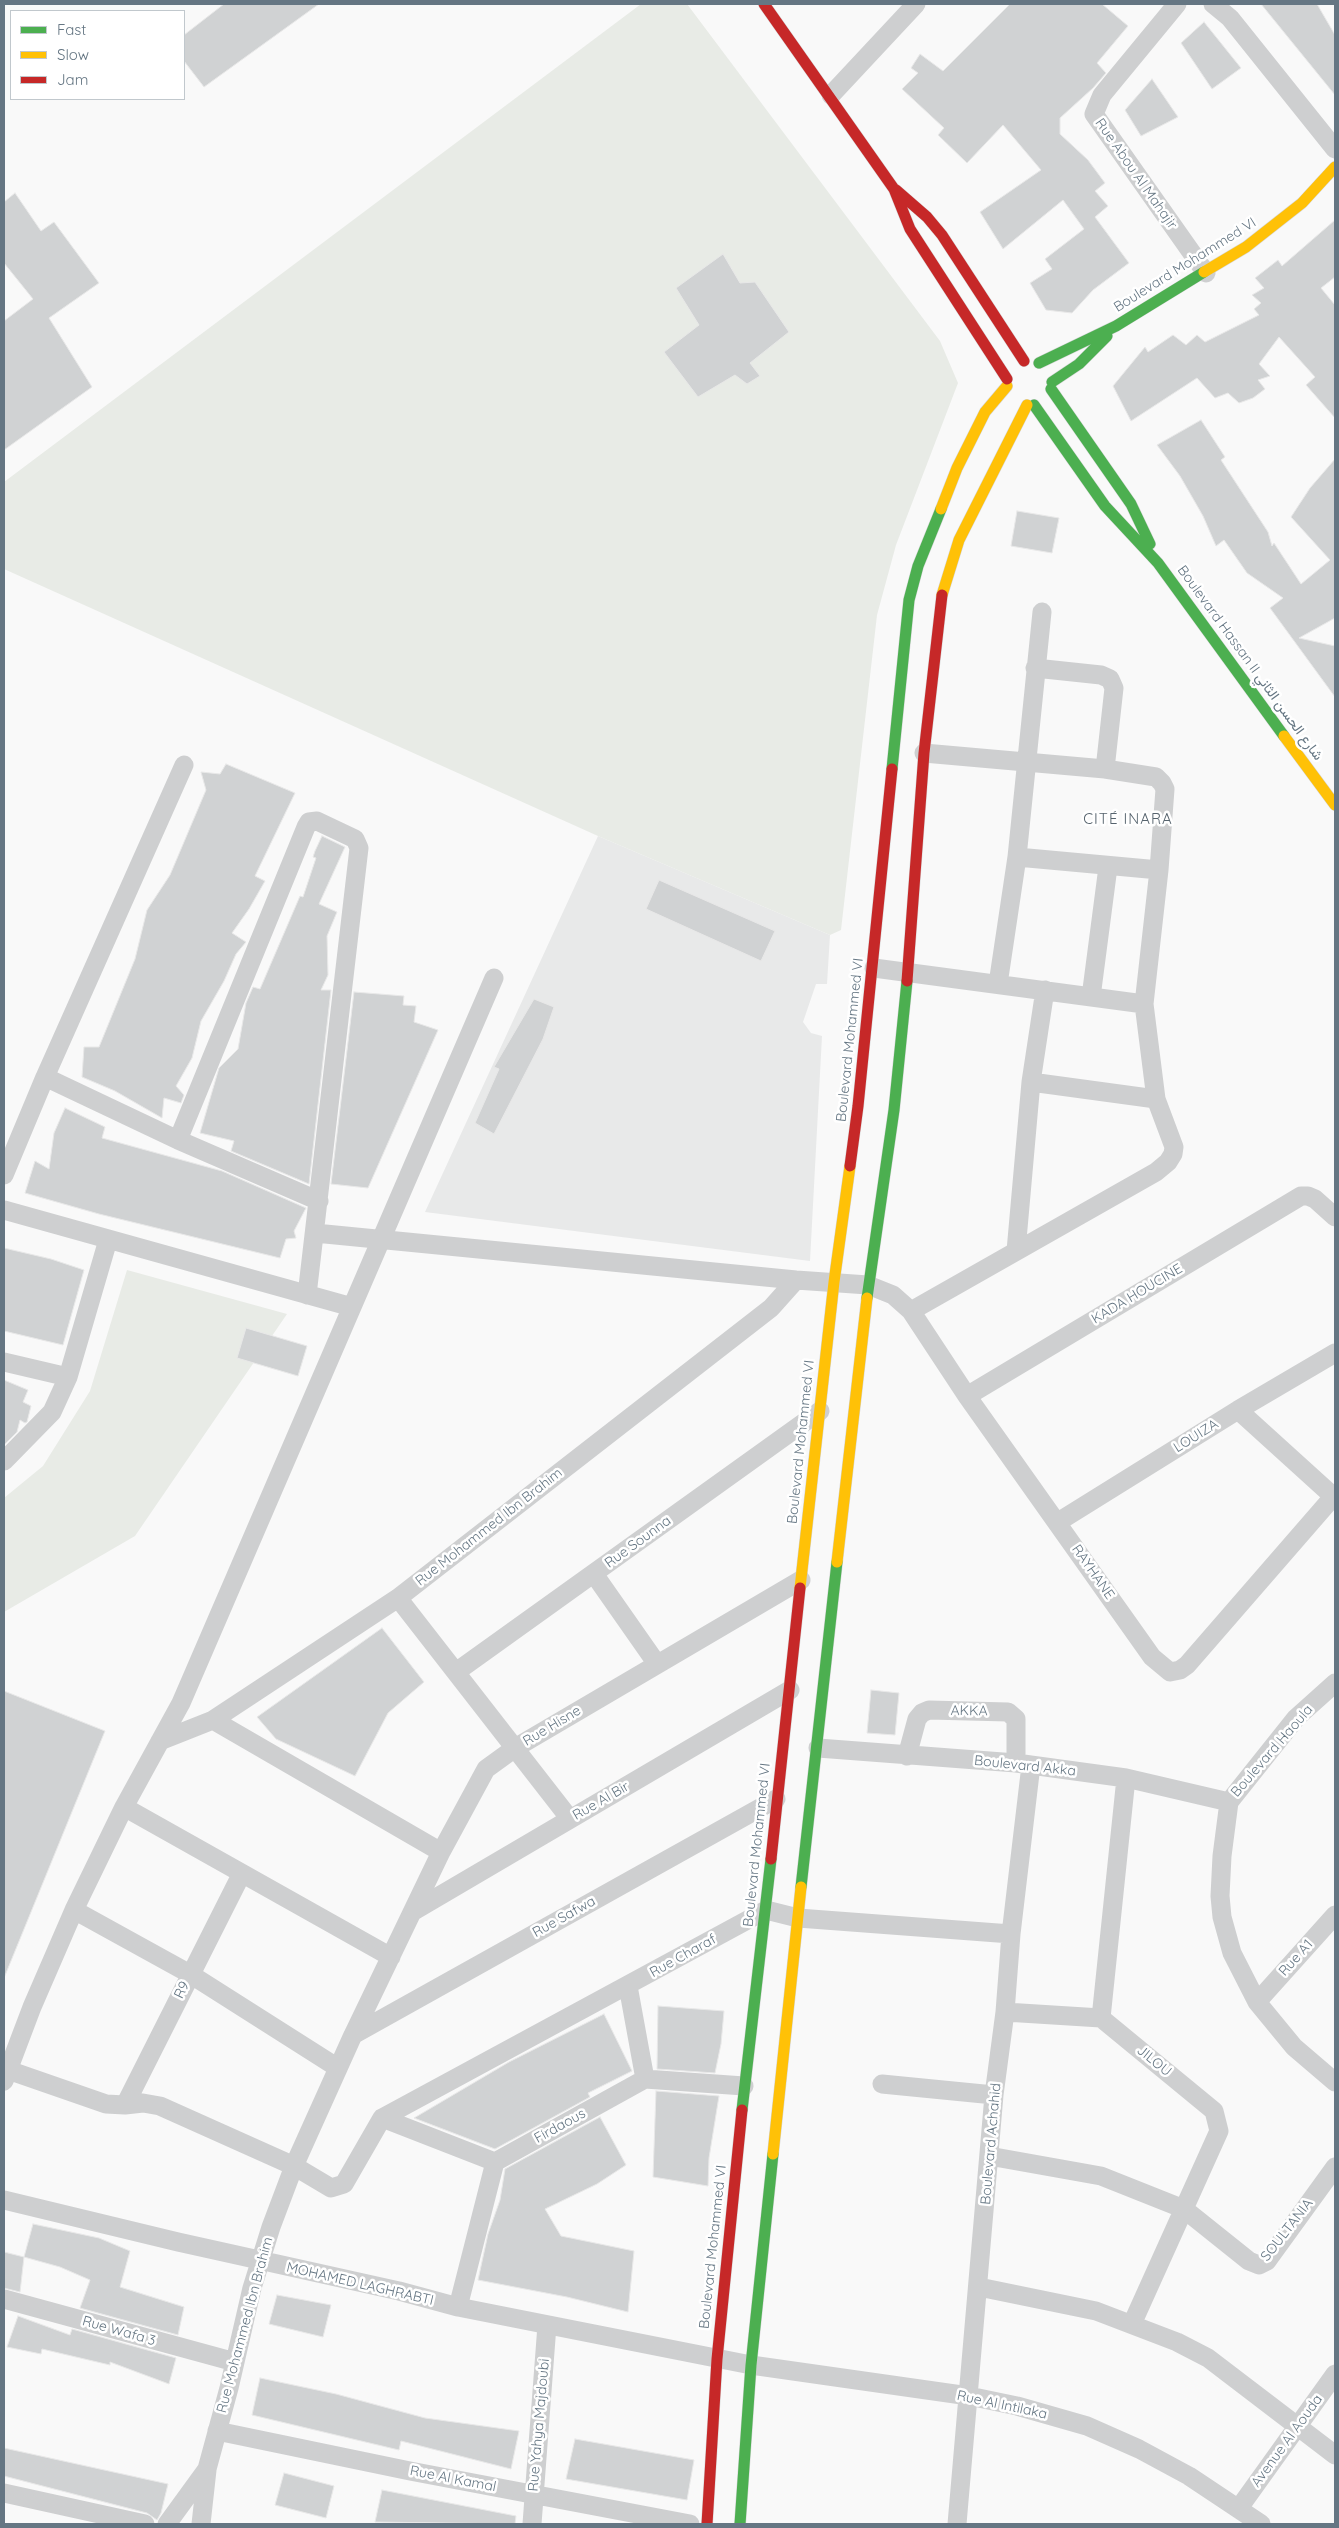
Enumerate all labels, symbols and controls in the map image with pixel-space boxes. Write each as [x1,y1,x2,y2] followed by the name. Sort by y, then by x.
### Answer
[10,10,185,100] legend
[57,20,86,39] text: Fast
[57,45,89,64] text: Slow
[57,70,88,89] text: Jam
[1091,115,1181,233] street label: Rue Abou Al Mahajir
[1111,214,1259,316] street label: Boulevard Mohammed VI
[1174,562,1326,764] street label: Boulevard Hassan II شارع الحسن الثاني
[1082,810,1174,828] district label: CITÉ INARA
[833,957,867,1123] street label: Boulevard Mohammed VI
[1089,1260,1185,1328] street label: KADA HOUCINE
[784,1359,818,1525] street label: Boulevard Mohammed VI
[1171,1416,1221,1456] street label: LOUIZA
[412,1464,566,1590] street label: Rue Mohammed Ibn Brahim
[602,1512,674,1572] street label: Rue Sounna
[1068,1541,1118,1603] street label: RAYHANE
[520,1702,584,1750] street label: Rue Hisne
[950,1702,988,1720] street label: AKKA
[1227,1702,1317,1800] street label: Boulevard Haoula
[973,1752,1077,1780] street label: Boulevard Akka
[740,1762,774,1928] street label: Boulevard Mohammed VI
[570,1778,632,1824] street label: Rue Al Bir
[530,1893,598,1941] street label: Rue Safwa
[647,1931,719,1981] street label: Rue Charaf
[1275,1936,1317,1980] street label: Rue A1
[171,1979,193,2001] street label: R9
[1133,2042,1175,2080] street label: JILOU
[977,2083,1005,2205] street label: Boulevard Achahid
[531,2105,589,2147] street label: Firdaous
[696,2164,730,2330] street label: Boulevard Mohammed VI
[1257,2195,1317,2265] street label: SOULTANIA
[213,2235,277,2415] street label: Rue Mohammed Ibn Brahim
[285,2259,435,2309] street label: MOHAMED LAGHRABTI
[80,2313,158,2349] street label: Rue Wafa 3
[525,2358,553,2492] street label: Rue Yahya Majdoubi
[955,2387,1049,2423] street label: Rue Al Intilaka
[1248,2391,1326,2491] street label: Avenue Al Aouda
[408,2462,498,2496] street label: Rue Al Kamal

